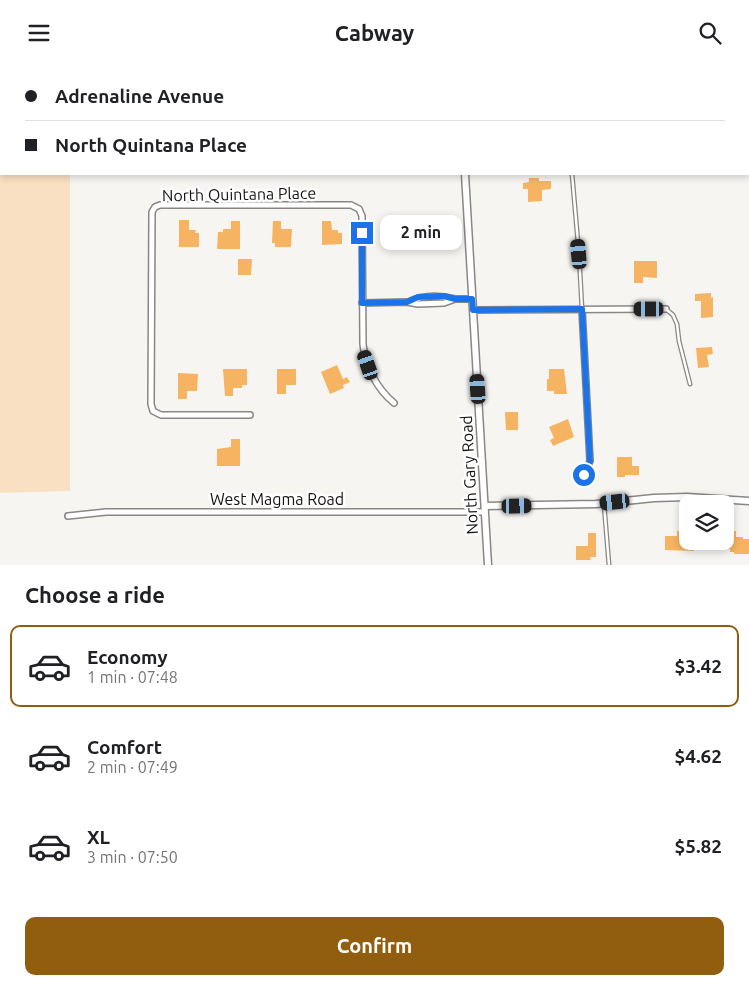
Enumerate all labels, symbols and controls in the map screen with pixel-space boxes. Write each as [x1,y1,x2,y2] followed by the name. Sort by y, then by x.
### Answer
[25,19,53,47] icon: menu
[696,19,724,47] icon: search
[335,20,414,45] text: Cabway
[55,85,224,107] text: Adrenaline Avenue
[55,134,247,156] text: North Quintana Place
[162,184,316,204] street label: North Quintana Place
[380,215,462,251] callout: 2 min
[351,222,373,244] route end
[401,223,441,241] text: 2 min
[570,238,587,270] car
[634,302,664,317] car
[356,348,379,382] car
[469,374,486,404] car
[457,415,481,535] street label: North Gary Road
[573,464,595,486] route start
[210,490,344,508] street label: West Magma Road
[599,493,630,511] car
[679,495,734,550] map controls
[679,495,734,550] button: layers
[501,498,532,514] car
[25,582,165,607] text: Choose a ride
[27,644,72,689] icon: car
[87,646,168,668] text: Economy
[674,655,722,677] text: $3.42
[87,668,178,686] text: 1 min · 07:48
[27,734,72,779] icon: car
[87,736,162,758] text: Comfort
[674,745,722,767] text: $4.62
[87,758,178,776] text: 2 min · 07:49
[27,824,72,869] icon: car
[87,826,110,848] text: XL
[674,835,722,857] text: $5.82
[87,848,178,866] text: 3 min · 07:50
[25,917,724,975] button: Confirm

